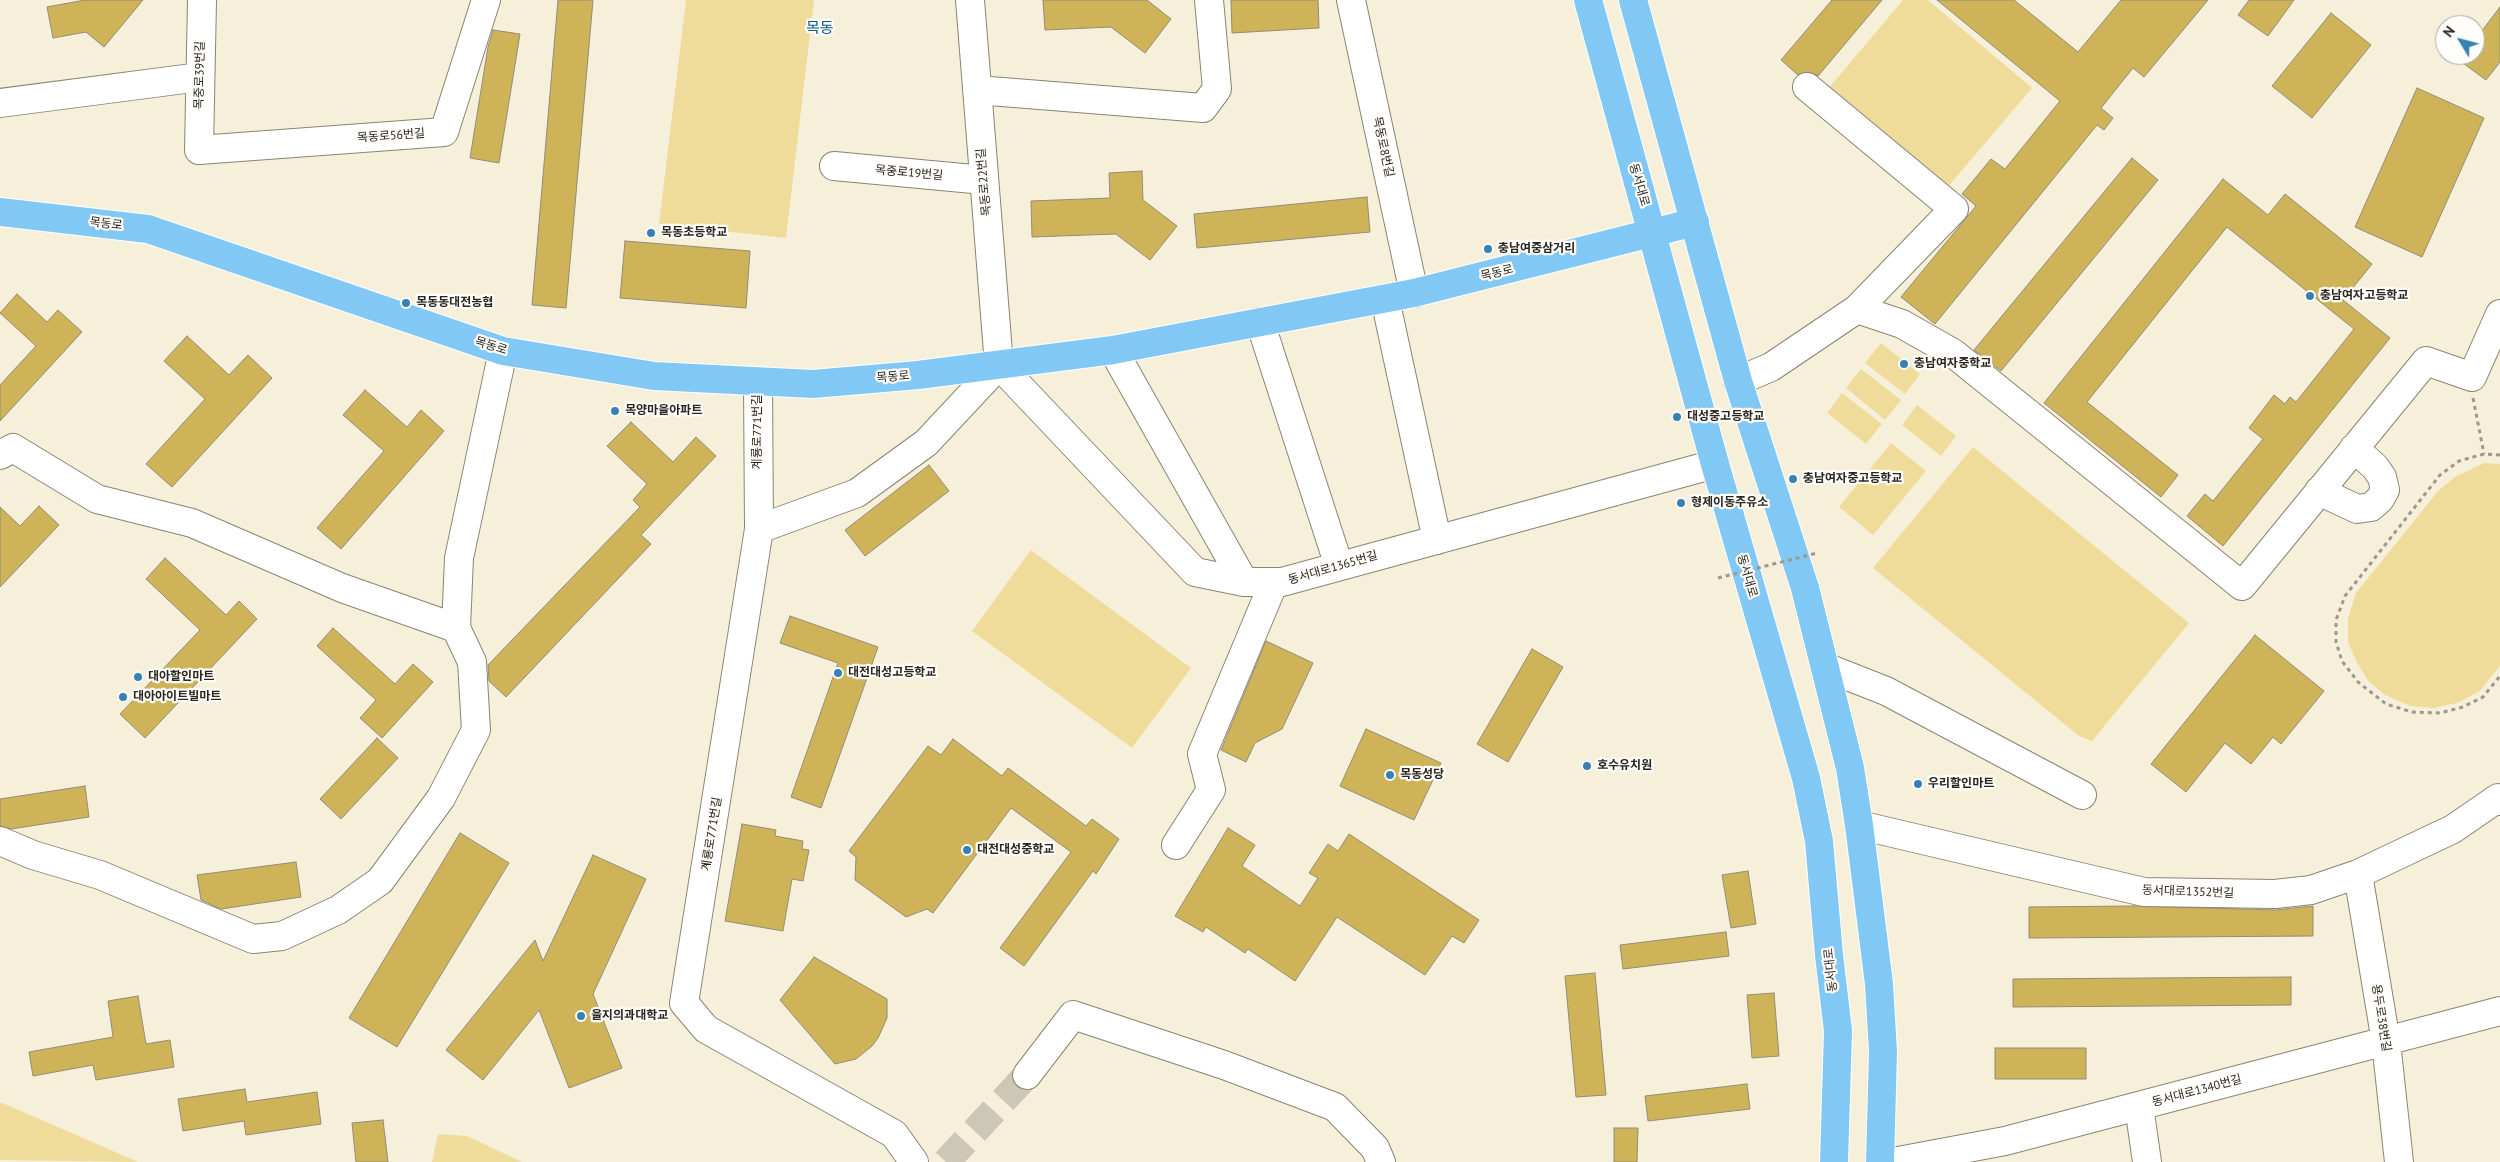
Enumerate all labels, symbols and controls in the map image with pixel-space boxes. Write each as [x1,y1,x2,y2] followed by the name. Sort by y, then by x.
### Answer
[2435,15,2485,65] north arrow
[806,20,834,38] district label: 목동
[2439,22,2459,41] text: N
[192,41,208,109] street label: 목중로39번길
[1370,115,1396,179] street label: 목동로8번길
[356,126,426,146] street label: 목동로56번길
[974,147,994,217] street label: 목동로22번길
[1626,162,1652,208] street label: 동서대로
[874,163,944,183] street label: 목중로19번길
[89,215,123,233] street label: 목동로
[661,226,727,240] place label: 목동초등학교
[645,227,657,239] marker: 목동초등학교
[1498,242,1575,256] place label: 충남여중삼거리
[1482,243,1494,255] marker: 충남여중삼거리
[1479,262,1515,284] street label: 목동로
[2320,289,2408,303] place label: 충남여자고등학교
[2304,290,2316,302] marker: 충남여자고등학교
[416,296,493,310] place label: 목동동대전농협
[400,297,412,309] marker: 목동동대전농협
[473,334,509,358] street label: 목동로
[1914,357,1991,371] place label: 충남여자중학교
[1898,358,1910,370] marker: 충남여자중학교
[876,368,910,386] street label: 목동로
[751,395,765,469] street label: 계룡로771번길
[625,404,702,418] place label: 목양마을아파트
[609,405,621,417] marker: 목양마을아파트
[1687,410,1764,424] place label: 대성중고등학교
[1671,411,1683,423] marker: 대성중고등학교
[1803,472,1902,486] place label: 충남여자중고등학교
[1787,473,1799,485] marker: 충남여자중고등학교
[1691,496,1768,510] place label: 형제이동주유소
[1675,497,1687,509] marker: 형제이동주유소
[1287,548,1379,588] street label: 동서대로1365번길
[1734,553,1760,599] street label: 동서대로
[848,666,936,680] place label: 대전대성고등학교
[832,667,844,679] marker: 대전대성고등학교
[148,670,214,684] place label: 대아할인마트
[132,671,144,683] marker: 대아할인마트
[133,690,221,704] place label: 대아아이트빌마트
[117,691,129,703] marker: 대아아이트빌마트
[1597,759,1652,773] place label: 호수유치원
[1581,760,1593,772] marker: 호수유치원
[1400,768,1444,782] place label: 목동성당
[1384,769,1396,781] marker: 목동성당
[1928,777,1994,791] place label: 우리할인마트
[1912,778,1924,790] marker: 우리할인마트
[699,796,725,872] street label: 계룡로771번길
[977,843,1054,857] place label: 대전대성중학교
[961,844,973,856] marker: 대전대성중학교
[2142,883,2234,901] street label: 동서대로1352번길
[1822,947,1840,993] street label: 동서대로
[2369,983,2393,1053] street label: 용두로38번길
[591,1009,668,1023] place label: 을지의과대학교
[575,1010,587,1022] marker: 을지의과대학교
[2151,1072,2243,1110] street label: 동서대로1340번길

